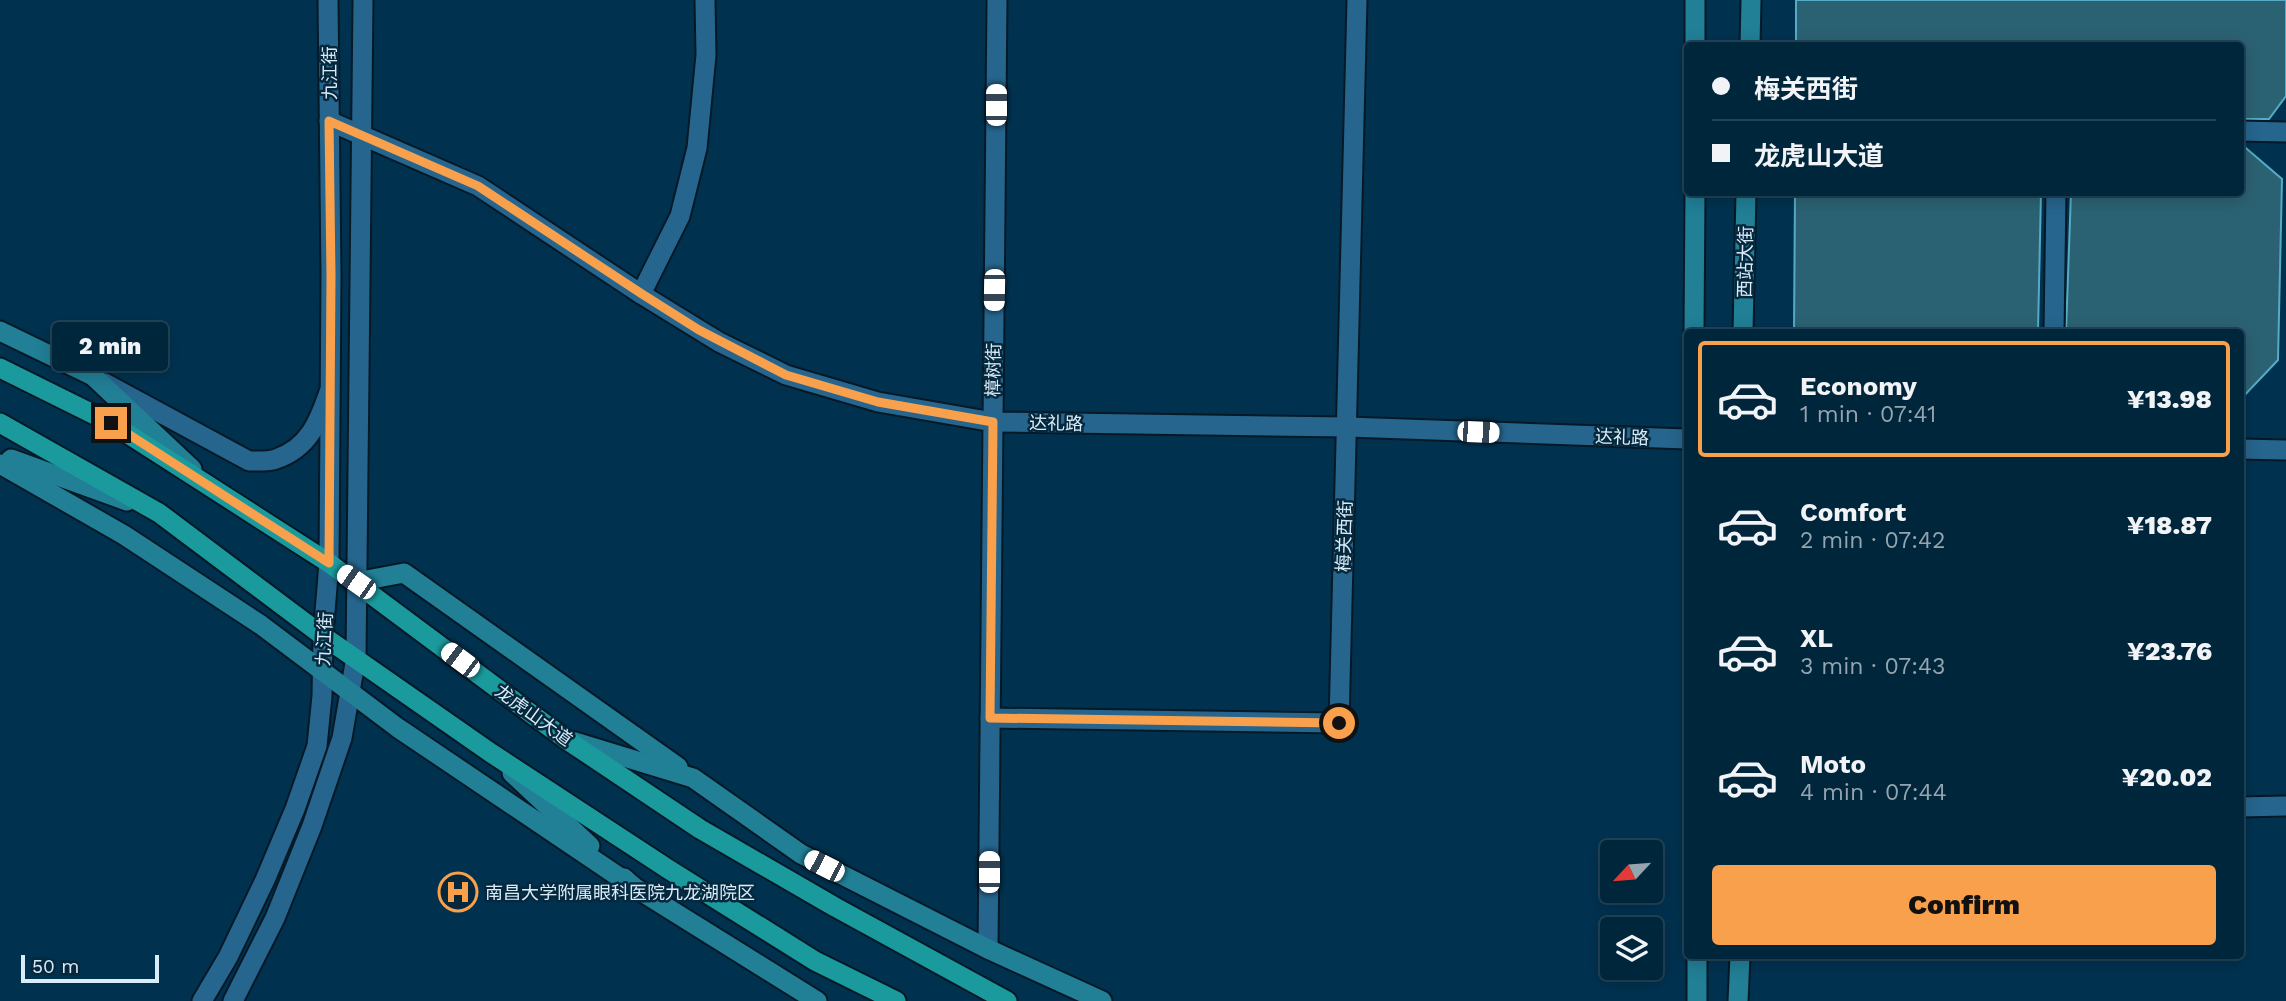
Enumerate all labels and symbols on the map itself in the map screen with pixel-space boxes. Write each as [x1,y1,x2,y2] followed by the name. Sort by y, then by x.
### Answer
[319,46,340,100] street label: 九江街
[986,84,1007,126] car
[1734,226,1756,298] street label: 西站大街
[984,269,1005,311] car
[53,322,169,370] callout: 2 min
[982,343,1004,397] street label: 樟树街
[95,407,127,439] route end
[1029,412,1083,434] street label: 达礼路
[1457,421,1500,443] car
[1595,426,1649,448] street label: 达礼路
[1332,500,1356,572] street label: 梅关西街
[333,561,380,603] car
[312,611,336,667] street label: 九江街
[437,639,484,681] car
[491,680,577,750] street label: 龙虎山大道
[1323,707,1355,739] route start
[1600,840,1662,903] north arrow
[801,847,848,885] car
[979,851,1000,893] car
[437,871,479,913] hospital icon: 南昌大学附属眼科医院九龙湖院区
[485,882,755,903] place label: 南昌大学附属眼科医院九龙湖院区
[21,952,159,984] scale bar

